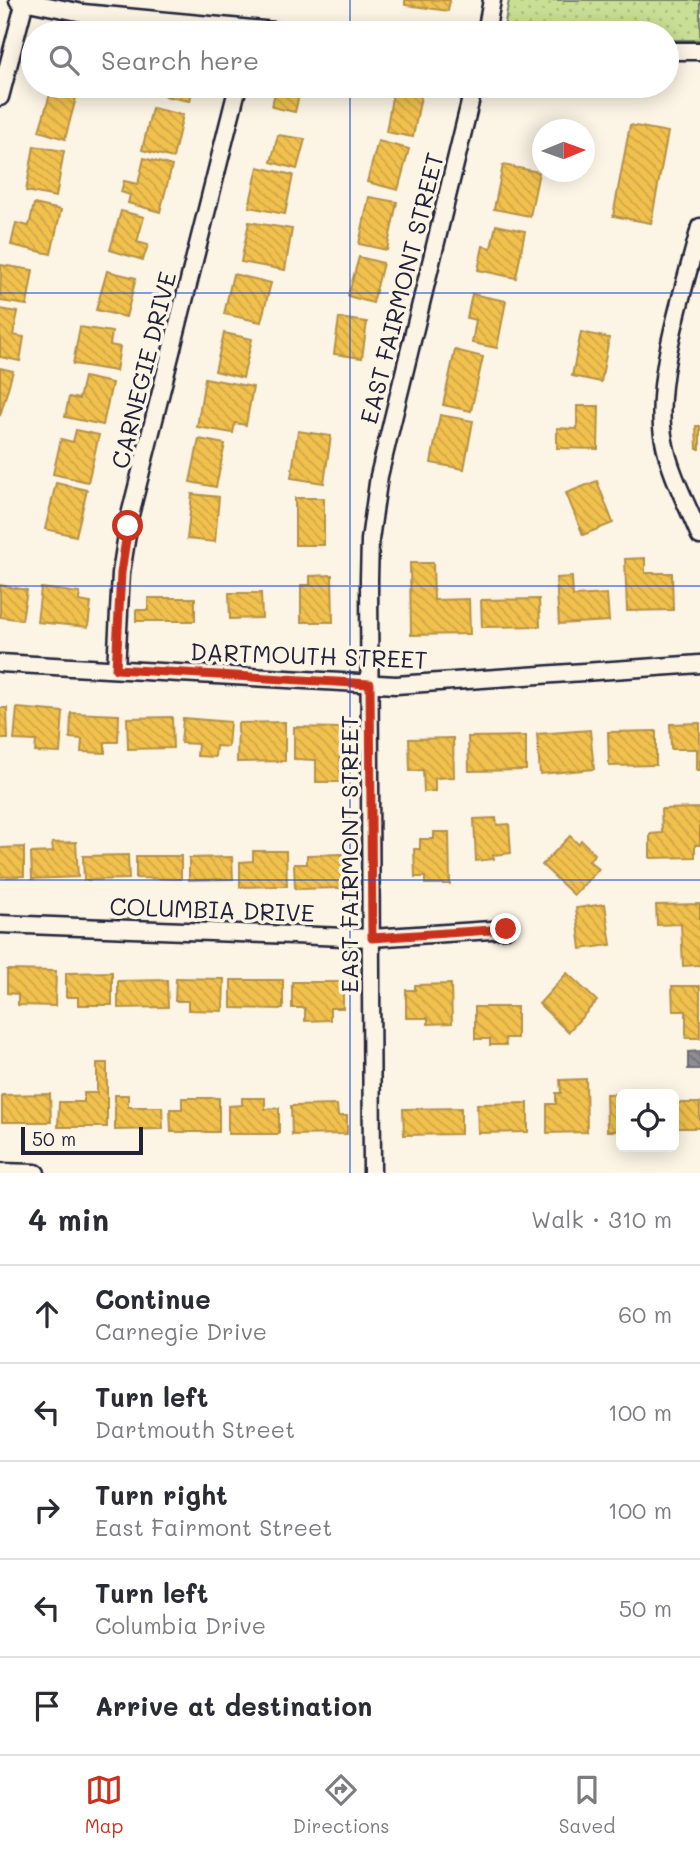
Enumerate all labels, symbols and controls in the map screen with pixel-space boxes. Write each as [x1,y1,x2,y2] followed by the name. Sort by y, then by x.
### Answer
[21,21,679,98] search box
[45,41,83,79] icon: search
[101,43,259,77] text: Search here
[532,119,595,182] north arrow
[352,149,450,427] street label: EAST FAIRMONT STREET
[104,268,182,472] street label: CARNEGIE DRIVE
[112,510,143,541] route start
[190,635,428,675] street label: DARTMOUTH STREET
[333,715,364,993] street label: EAST FAIRMONT STREET
[109,890,315,928] street label: COLUMBIA DRIVE
[490,913,521,944] route end
[616,1089,679,1152] map controls
[616,1089,679,1152] button: locate
[21,1124,144,1156] scale bar
[32,1126,76,1151] text: 50 m
[28,1199,109,1239] text: 4 min
[531,1204,672,1234] text: Walk · 310 m
[95,1282,211,1316] text: Continue
[28,1295,66,1333] icon: ahead
[618,1299,672,1329] text: 60 m
[95,1316,267,1346] text: Carnegie Drive
[95,1380,208,1414] text: Turn left
[28,1393,66,1431] icon: left
[608,1397,672,1427] text: 100 m
[95,1414,295,1444] text: Dartmouth Street
[95,1478,228,1512] text: Turn right
[28,1491,66,1529] icon: right
[608,1495,672,1525] text: 100 m
[95,1512,332,1542] text: East Fairmont Street
[95,1576,208,1610] text: Turn left
[28,1589,66,1627] icon: left
[619,1593,672,1623] text: 50 m
[95,1610,266,1640] text: Columbia Drive
[28,1687,66,1725] icon: arrive
[95,1689,372,1723] text: Arrive at destination
[85,1771,123,1838] tab: Map
[293,1771,389,1838] tab: Directions
[559,1771,615,1838] tab: Saved

